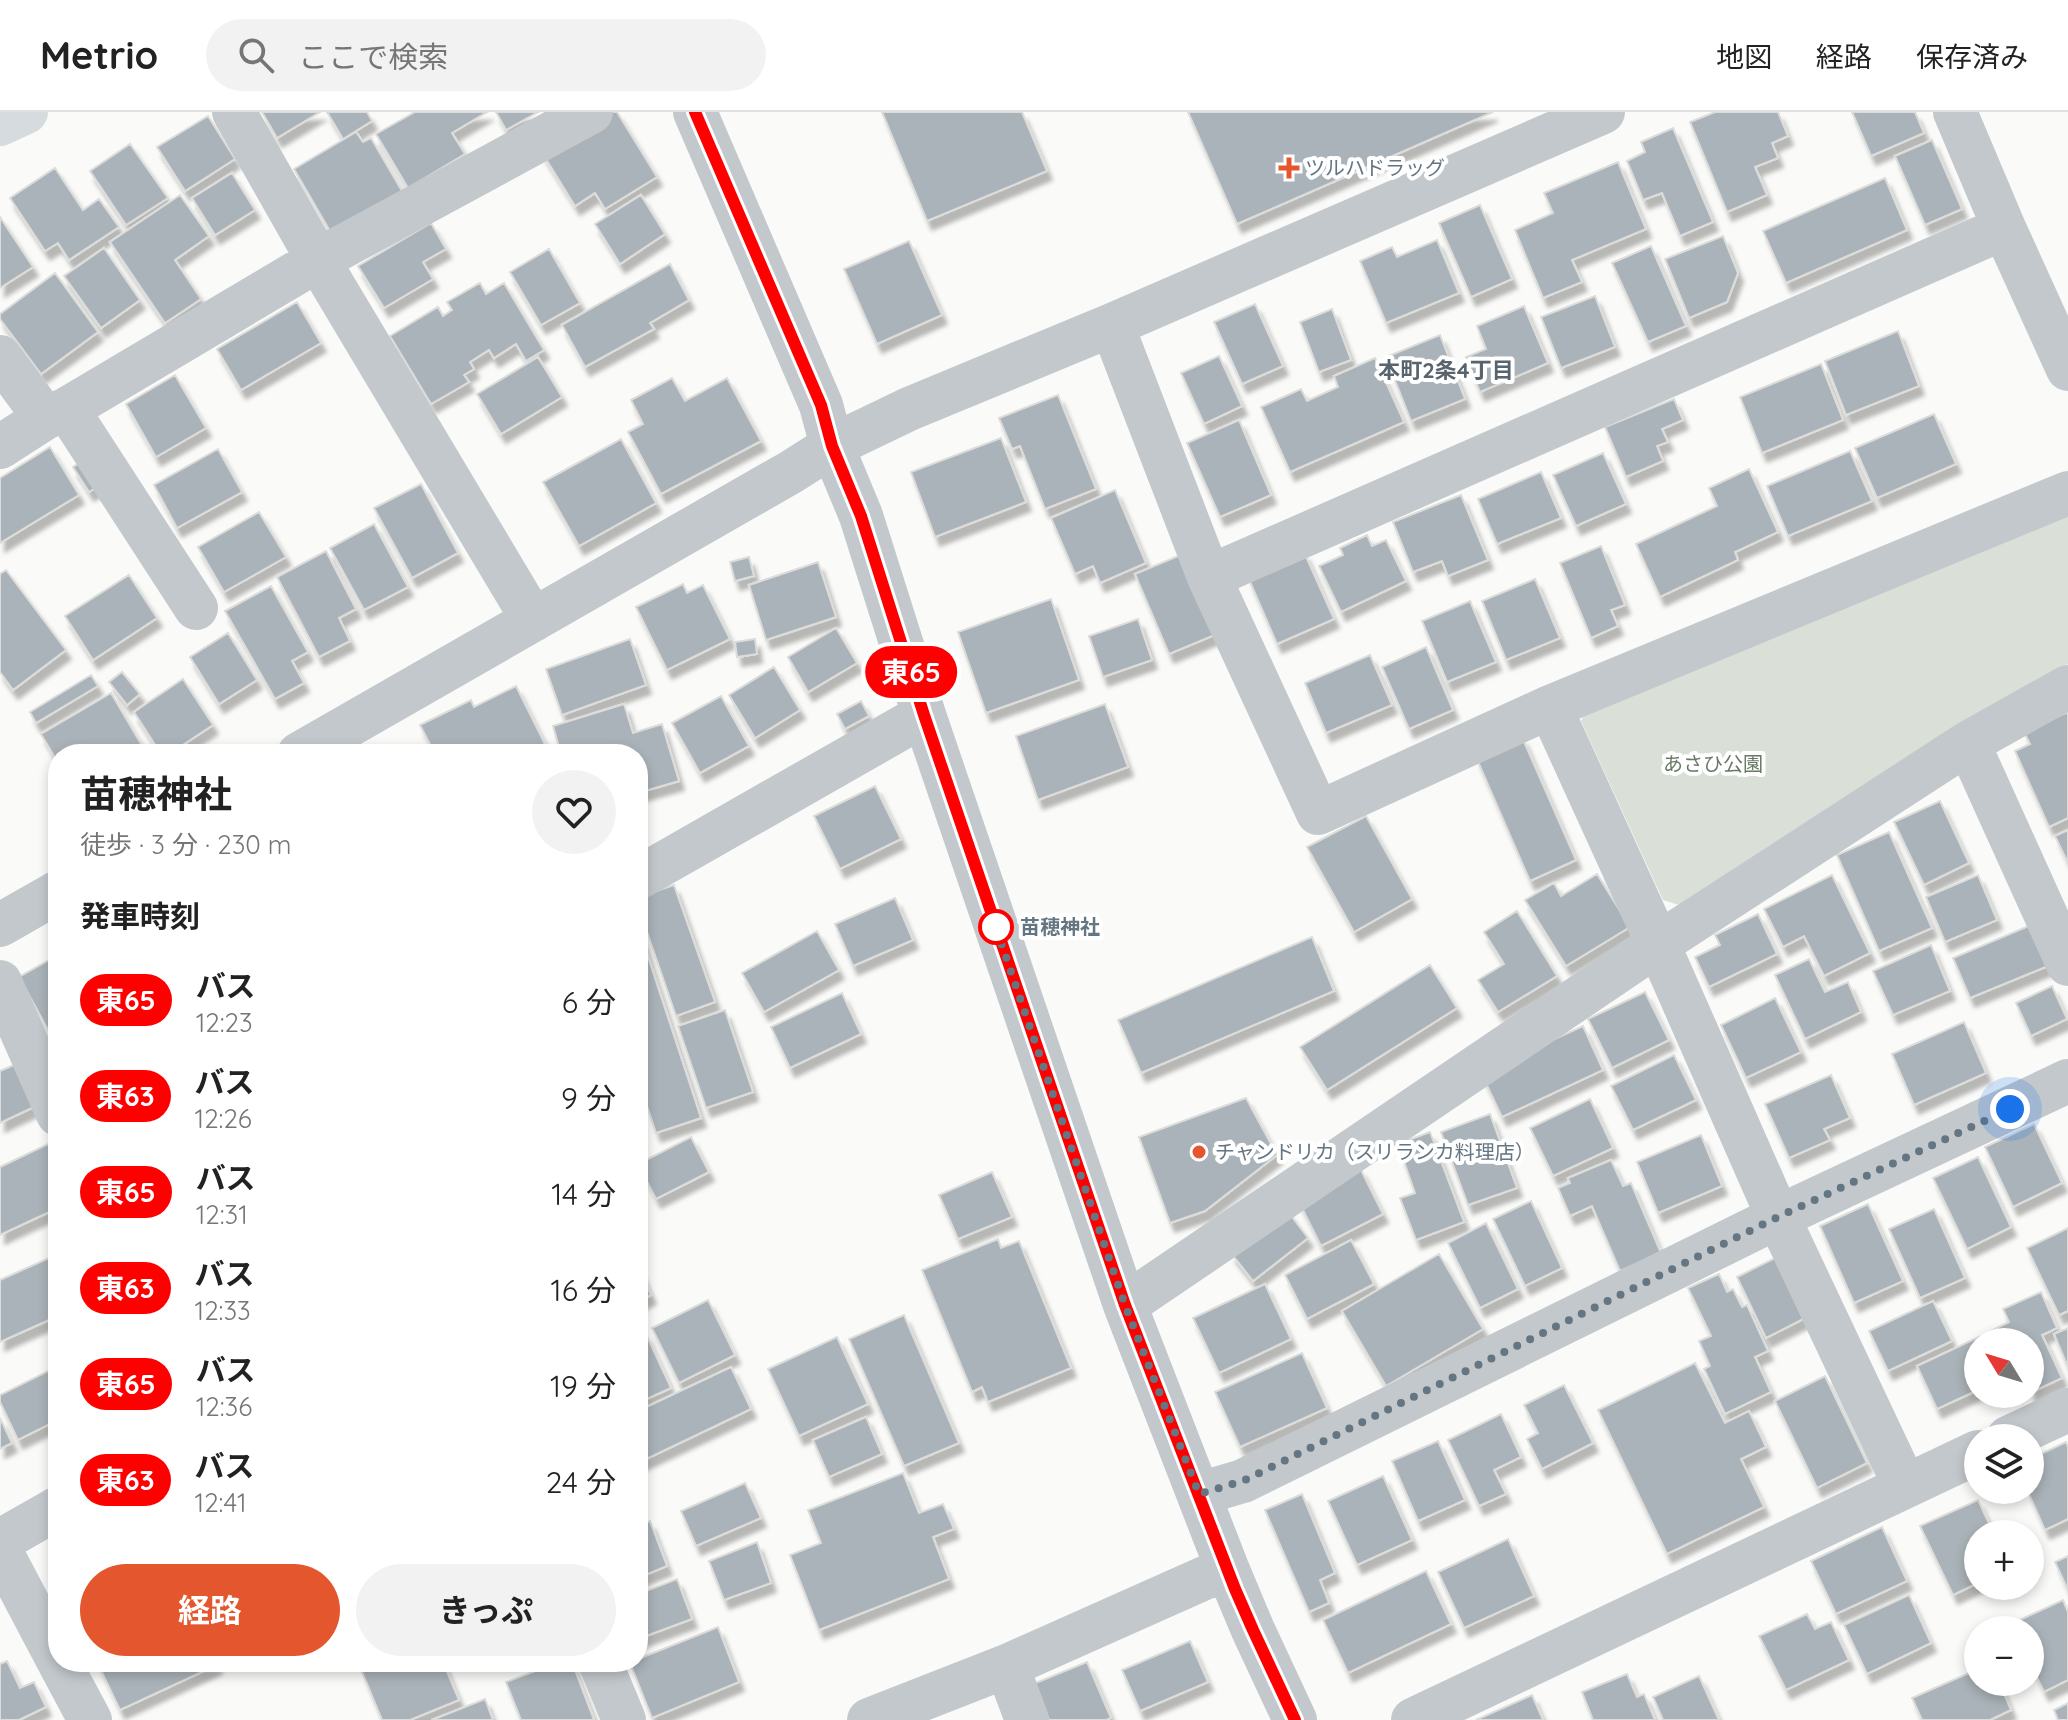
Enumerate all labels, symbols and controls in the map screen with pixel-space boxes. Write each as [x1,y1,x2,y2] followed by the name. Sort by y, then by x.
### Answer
[206,19,766,91] search box
[40,31,158,79] text: Metrio
[234,33,278,77] icon: search
[298,38,448,76] text: ここで検索
[1716,39,1772,74] text: 地図
[1816,39,1872,74] text: 経路
[1916,39,2028,74] text: 保存済み
[1305,155,1445,180] place label: ツルハドラッグ
[1280,159,1298,177] marker: ツルハドラッグ
[1378,356,1514,384] district label: 本町2条4丁目
[865,646,957,698] line badge: 東65
[881,654,941,689] text: 東65
[1663,751,1763,776] park label: あさひ公園
[80,770,232,818] text: 苗穂神社
[532,770,616,854] button: heart
[80,828,292,861] text: 徒歩 · 3 分 · 230 m
[80,897,200,935] text: 発車時刻
[979,910,1013,944] marker: 苗穂神社
[1020,914,1100,939] place label: 苗穂神社
[196,967,256,1005] text: バス
[96,982,156,1017] text: 東65
[562,983,616,1021] text: 6 分
[196,1006,253,1039] text: 12:23
[195,1063,255,1101] text: バス
[96,1078,155,1113] text: 東63
[561,1079,616,1117] text: 9 分
[1990,1089,2030,1129] your location
[195,1102,252,1135] text: 12:26
[1215,1139,1535,1164] place label: チャンドリカ（スリランカ料理店）
[1190,1143,1208,1161] marker: チャンドリカ（スリランカ料理店）
[196,1159,256,1197] text: バス
[96,1174,156,1209] text: 東65
[551,1175,616,1213] text: 14 分
[196,1198,248,1231] text: 12:31
[195,1255,255,1293] text: バス
[96,1270,155,1305] text: 東63
[551,1271,616,1309] text: 16 分
[195,1294,251,1327] text: 12:33
[1964,1328,2044,1408] north arrow
[1964,1328,2044,1696] map controls
[196,1351,256,1389] text: バス
[96,1366,156,1401] text: 東65
[550,1367,616,1405] text: 19 分
[196,1390,252,1423] text: 12:36
[1964,1424,2044,1504] button: layers
[195,1447,255,1485] text: バス
[96,1462,155,1497] text: 東63
[546,1463,616,1501] text: 24 分
[195,1486,247,1519] text: 12:41
[1964,1520,2044,1600] button: +
[80,1564,340,1656] button: 経路
[356,1564,616,1656] button: きっぷ
[1964,1616,2044,1696] button: −

